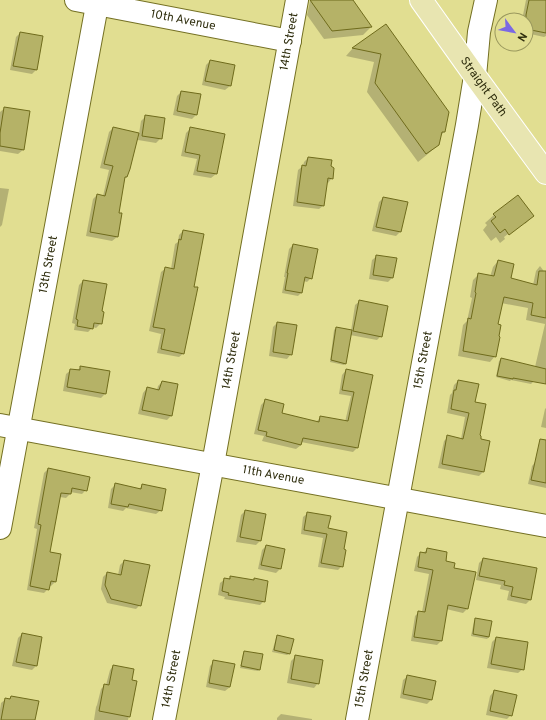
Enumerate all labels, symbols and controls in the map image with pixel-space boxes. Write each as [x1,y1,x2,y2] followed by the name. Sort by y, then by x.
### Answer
[149,6,217,35] street label: 10th Avenue
[276,11,303,72] street label: 14th Street
[494,12,534,52] north arrow
[514,30,530,44] text: N
[456,54,510,120] street label: Straight Path
[36,234,62,295] street label: 13th Street
[219,330,245,391] street label: 14th Street
[410,330,437,391] street label: 15th Street
[241,462,306,489] street label: 11th Avenue
[159,648,185,709] street label: 14th Street
[351,648,378,709] street label: 15th Street

